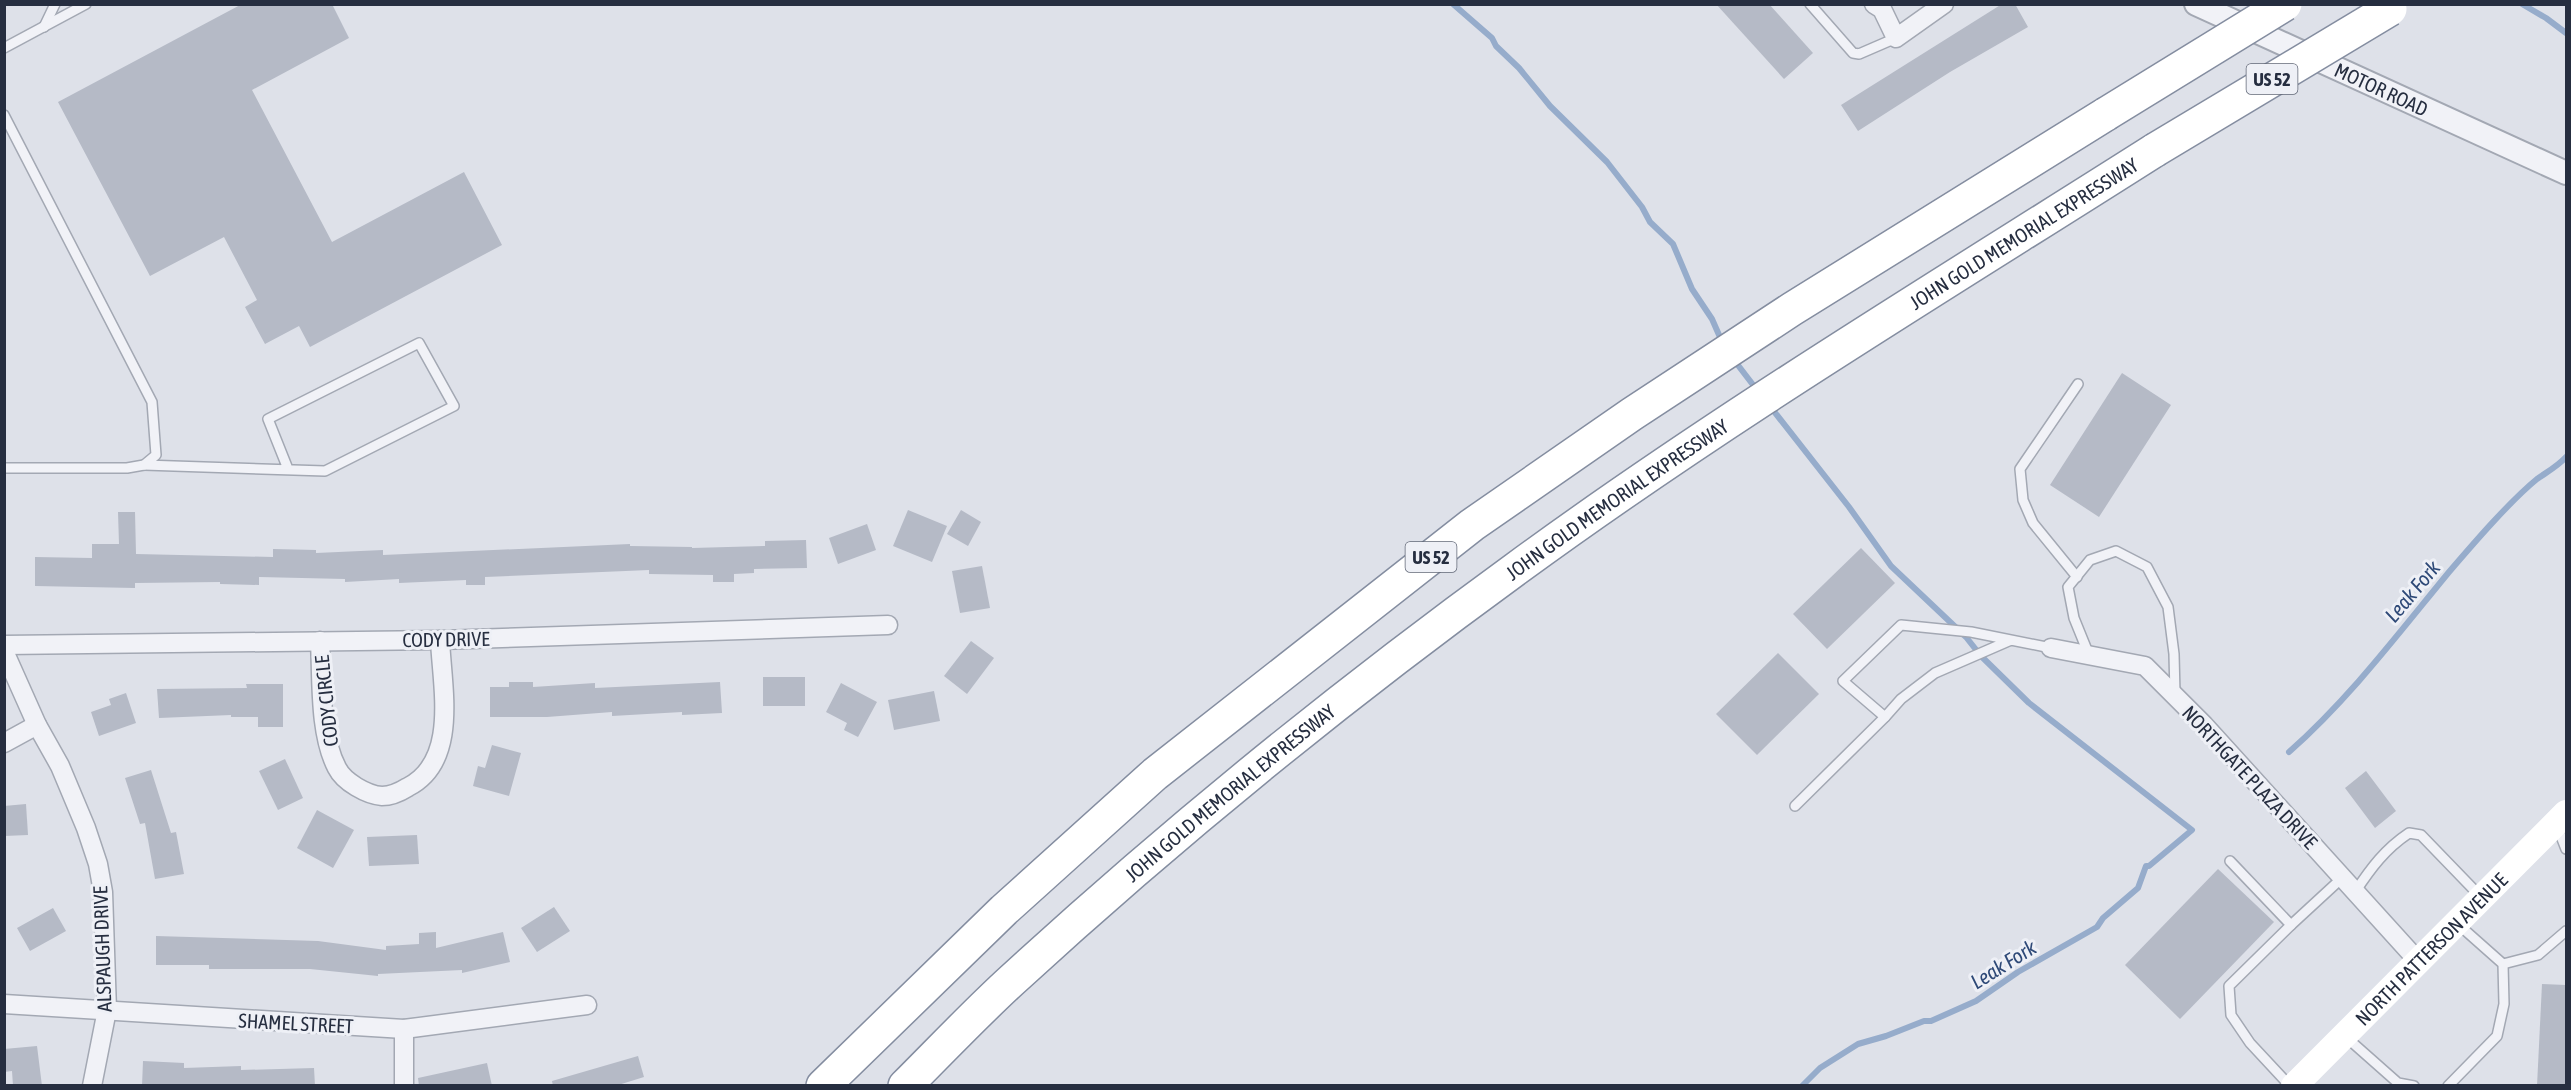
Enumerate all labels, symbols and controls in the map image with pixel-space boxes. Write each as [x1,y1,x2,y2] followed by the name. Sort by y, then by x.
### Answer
[2331,58,2432,120] street label: MOTOR ROAD
[2246,64,2298,94] road number: US 52
[1905,153,2142,313] street label: JOHN GOLD MEMORIAL EXPRESSWAY
[1501,414,1732,584] street label: JOHN GOLD MEMORIAL EXPRESSWAY
[1406,542,1456,572] road number: US 52
[2380,555,2445,626] water label: Leak Fork
[402,627,490,651] street label: CODY DRIVE
[310,654,342,748] street label: CODY CIRCLE
[1120,699,1339,886] street label: JOHN GOLD MEMORIAL EXPRESSWAY
[2178,701,2323,854] street label: NORTHGATE PLAZA DRIVE
[2350,867,2512,1029] street label: NORTH PATTERSON AVENUE
[88,885,116,1012] street label: ALSPAUGH DRIVE
[1966,934,2041,993] water label: Leak Fork
[238,1009,354,1038] street label: SHAMEL STREET

